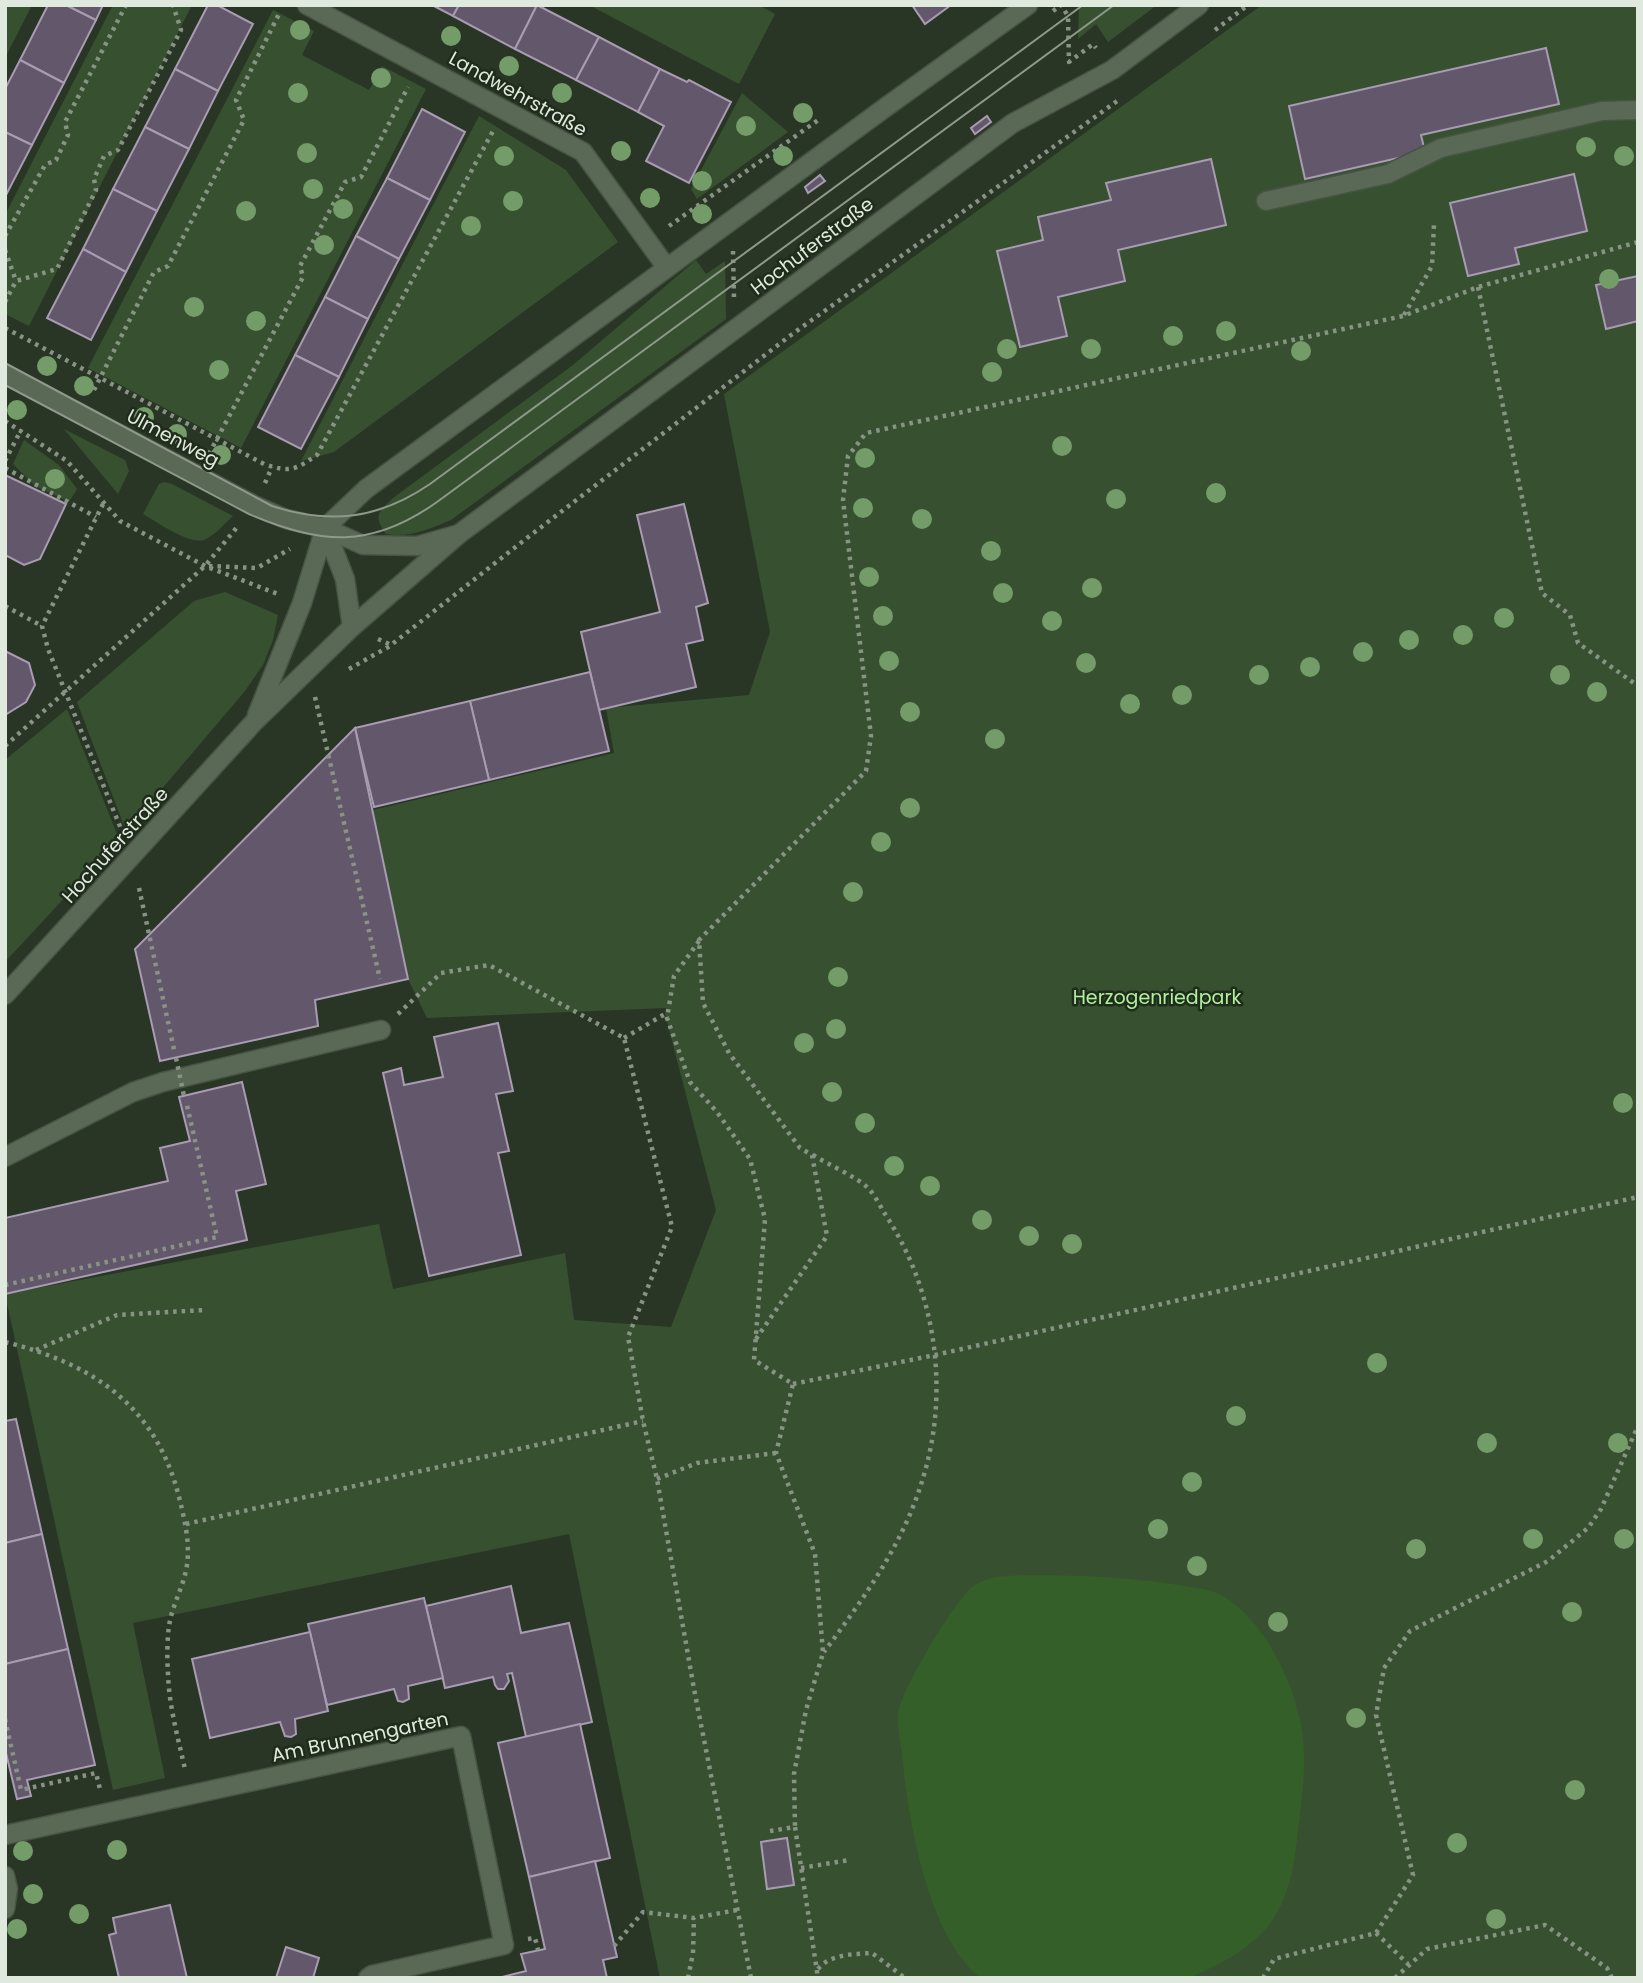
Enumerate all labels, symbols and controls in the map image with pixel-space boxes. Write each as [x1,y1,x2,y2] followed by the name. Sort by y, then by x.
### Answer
[444,45,592,143] street label: Landwehrstraße
[745,191,879,301] street label: Hochuferstraße
[122,402,224,474] street label: Ulmenweg
[56,781,174,909] street label: Hochuferstraße
[1073,984,1241,1011] park label: Herzogenriedpark
[269,1705,451,1769] street label: Am Brunnengarten

